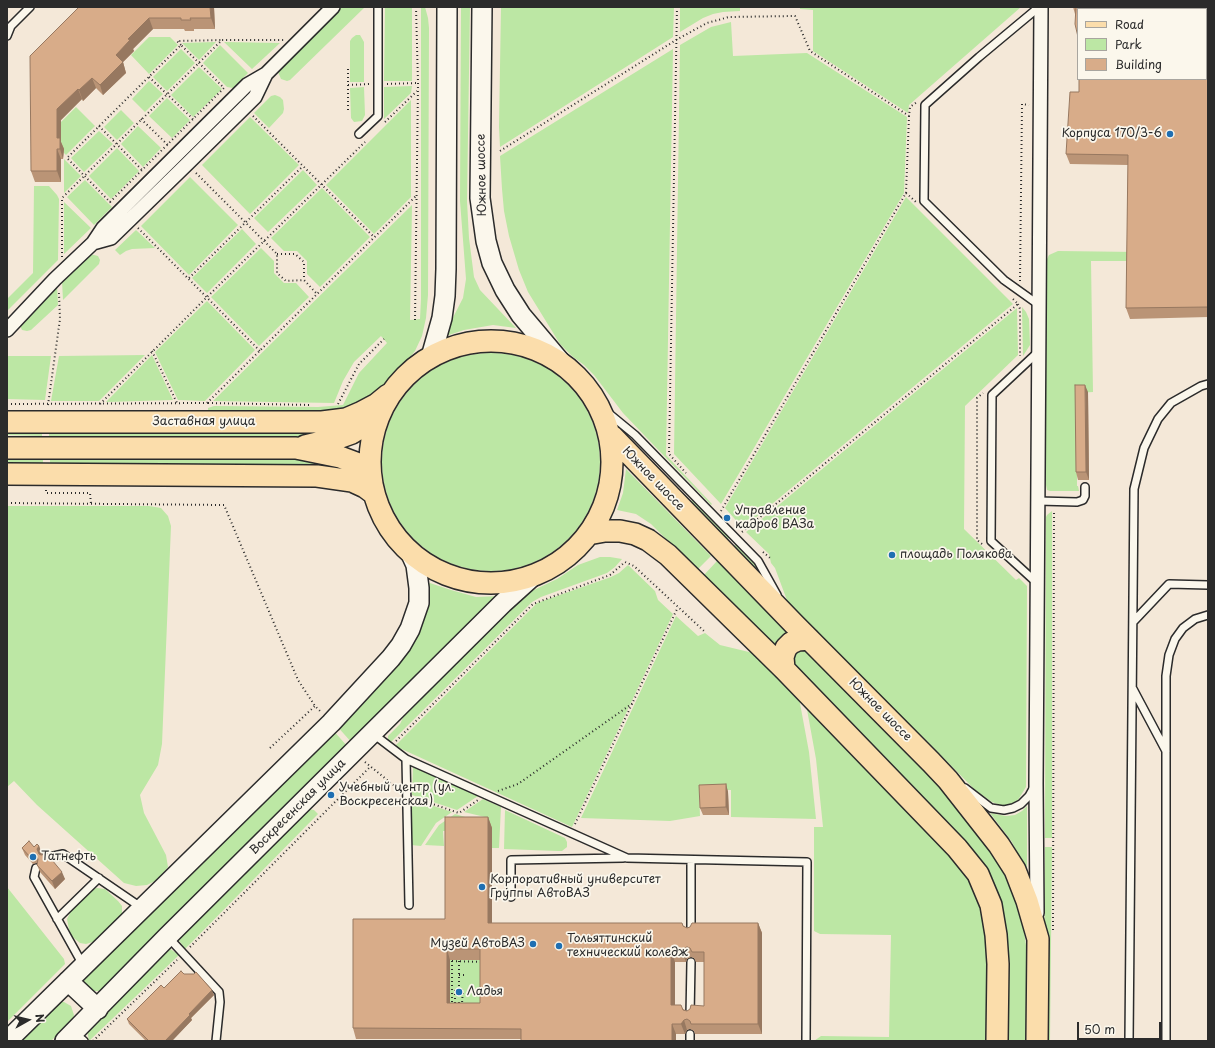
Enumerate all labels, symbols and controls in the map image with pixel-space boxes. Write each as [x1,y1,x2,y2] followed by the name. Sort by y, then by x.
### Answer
[1077,8,1207,80] legend
[1115,15,1144,33] text: Road
[1115,35,1142,53] text: Park
[1115,55,1162,73] text: Building
[1061,127,1162,141] place label: Корпуса 170/3-6
[1165,129,1175,139] marker: Корпуса 170/3-6
[474,133,490,217] street label: Южное шоссе
[153,415,255,429] street label: Заставная улица
[619,444,687,514] street label: Южное шоссе
[735,504,814,532] place label: Управление кадров ВАЗа
[722,513,732,523] marker: Управление кадров ВАЗа
[900,548,1012,562] place label: площадь Полякова
[887,550,897,560] marker: площадь Полякова
[846,676,914,744] street label: Южное шоссе
[247,756,349,858] street label: Воскресенская улица
[339,781,454,809] place label: Учебный центр (ул. Воскресенская)
[326,790,336,800] marker: Учебный центр (ул. Воскресенская)
[41,850,96,864] place label: Татнефть
[28,852,38,862] marker: Татнефть
[490,873,661,901] place label: Корпоративный университет Группы АвтоВАЗ
[477,882,487,892] marker: Корпоративный университет Группы АвтоВАЗ
[567,932,688,960] place label: Тольяттинский технический коледж
[430,937,525,951] place label: Музей АвтоВАЗ
[528,939,538,949] marker: Музей АвтоВАЗ
[554,941,564,951] marker: Тольяттинский технический коледж
[467,985,503,999] place label: Ладья
[454,987,464,997] marker: Ладья
[8,1000,48,1040] north arrow
[31,1013,49,1024] text: N
[1079,1014,1163,1040] scale bar
[1084,1020,1115,1038] text: 50 m

